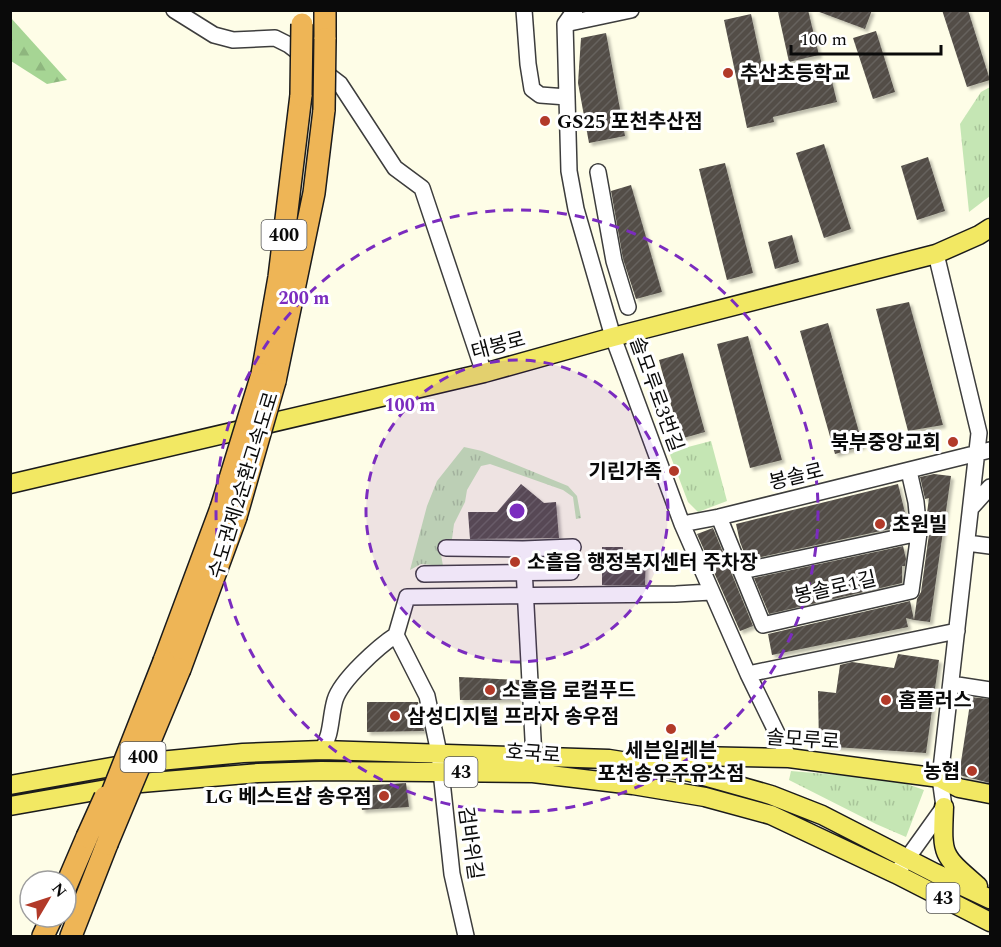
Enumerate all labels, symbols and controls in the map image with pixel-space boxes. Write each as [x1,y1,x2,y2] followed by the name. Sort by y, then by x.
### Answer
[791,18,941,56] scale bar
[800,26,847,53] text: 100 m
[740,59,850,89] place label: 추산초등학교
[721,66,735,80] marker: 추산초등학교
[557,107,703,137] place label: GS25 포천추산점
[538,114,552,128] marker: GS25 포천추산점
[262,220,306,250] road number: 400
[278,285,330,312] text: 200 m
[468,324,529,368] street label: 태봉로
[621,333,691,456] street label: 솔모루로3번길
[201,388,287,582] street label: 수도권제2순환고속도로
[384,392,436,419] text: 100 m
[831,428,941,458] place label: 북부중앙교회
[946,435,960,449] marker: 북부중앙교회
[766,456,827,498] street label: 봉솔로
[588,457,662,487] place label: 기린가족
[667,464,681,478] marker: 기린가족
[507,501,527,521] centre of rings
[892,510,947,540] place label: 초원빌
[873,517,887,531] marker: 초원빌
[527,548,758,578] place label: 소흘읍 행정복지센터 주차장
[508,555,522,569] marker: 소흘읍 행정복지센터 주차장
[791,564,879,612] street label: 봉솔로1길
[502,676,636,706] place label: 소흘읍 로컬푸드
[483,683,497,697] marker: 소흘읍 로컬푸드
[898,686,972,716] place label: 홈플러스
[879,693,893,707] marker: 홈플러스
[407,702,619,732] place label: 삼성디지털 프라자 송우점
[388,709,402,723] marker: 삼성디지털 프라자 송우점
[664,722,678,736] marker: 세븐일레븐 포천송우주유소점
[765,722,841,758] street label: 솔모루로
[597,736,745,789] place label: 세븐일레븐 포천송우주유소점
[504,737,562,771] street label: 호국로
[120,742,166,772] road number: 400
[444,757,478,787] road number: 43
[923,757,960,787] place label: 농협
[965,764,979,778] marker: 농협
[205,782,372,812] place label: LG 베스트샵 송우점
[377,789,391,803] marker: LG 베스트샵 송우점
[450,805,490,882] street label: 검바위길
[18,869,78,929] north arrow
[45,878,72,903] text: N
[926,883,960,913] road number: 43

